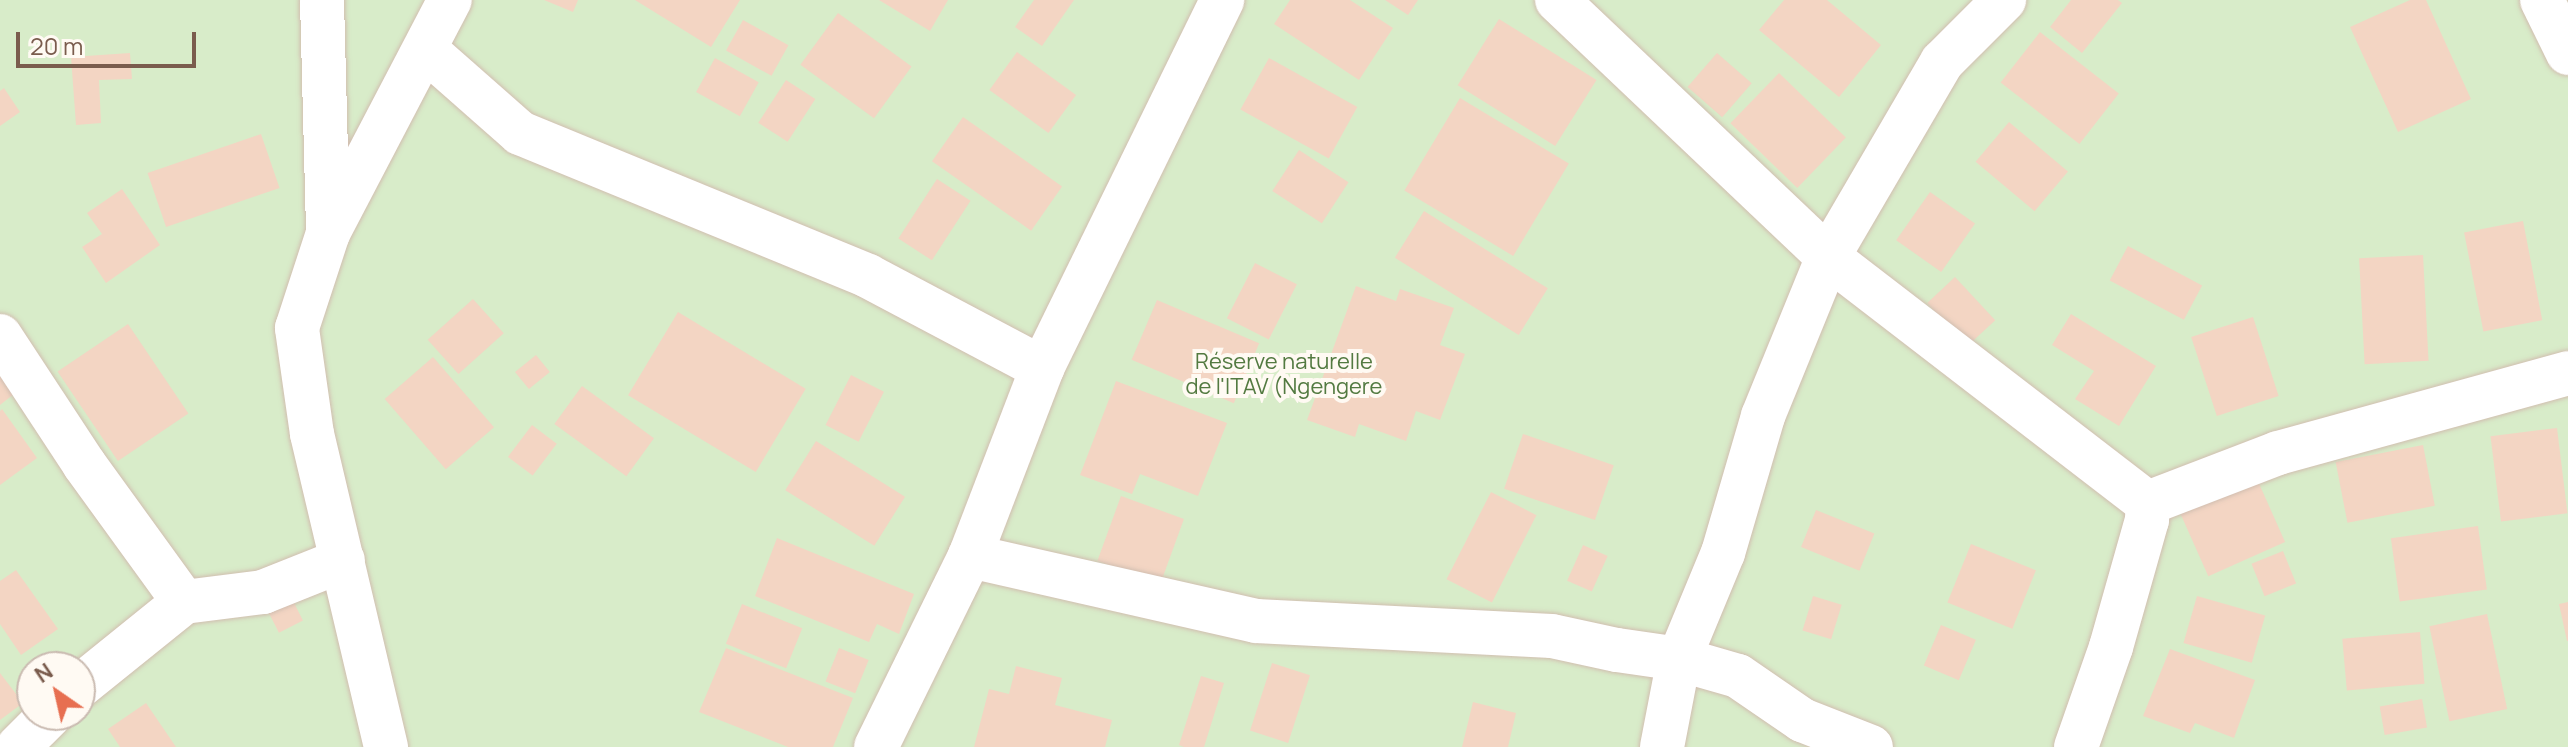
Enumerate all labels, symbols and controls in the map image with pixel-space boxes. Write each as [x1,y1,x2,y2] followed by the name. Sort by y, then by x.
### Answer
[20,16,200,66] scale bar
[30,29,83,62] text: 20 m
[1186,348,1382,400] park label: Réserve naturelle de l'ITAV (Ngengere
[16,651,96,731] north arrow
[29,656,59,690] text: N

